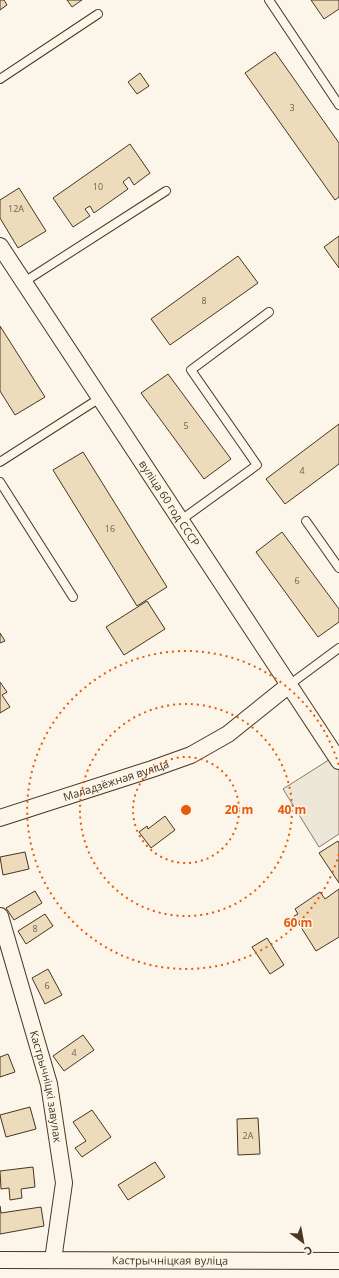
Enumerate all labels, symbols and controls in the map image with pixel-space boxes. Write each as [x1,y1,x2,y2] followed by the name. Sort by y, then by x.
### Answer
[289,101,295,114] house number: 3
[93,180,103,193] house number: 10
[8,202,24,215] house number: 12А
[201,294,207,307] house number: 8
[183,419,189,432] house number: 5
[136,457,204,549] street label: вуліца 60 год СССР
[299,464,305,477] house number: 4
[105,522,115,535] house number: 16
[294,574,300,587] house number: 6
[61,756,171,804] street label: Маладзёжная вуліца
[225,801,253,818] text: 20 m
[278,801,306,818] text: 40 m
[179,803,193,817] centre of rings
[284,914,312,931] text: 60 m
[32,922,38,935] house number: 8
[44,979,50,992] house number: 6
[27,1029,66,1144] street label: Кастрычніцкі завулак
[71,1046,77,1059] house number: 4
[243,1129,254,1142] house number: 2А
[283,1222,323,1262] north arrow
[302,1243,316,1259] text: С
[112,1252,228,1268] street label: Кастрычніцкая вуліца

